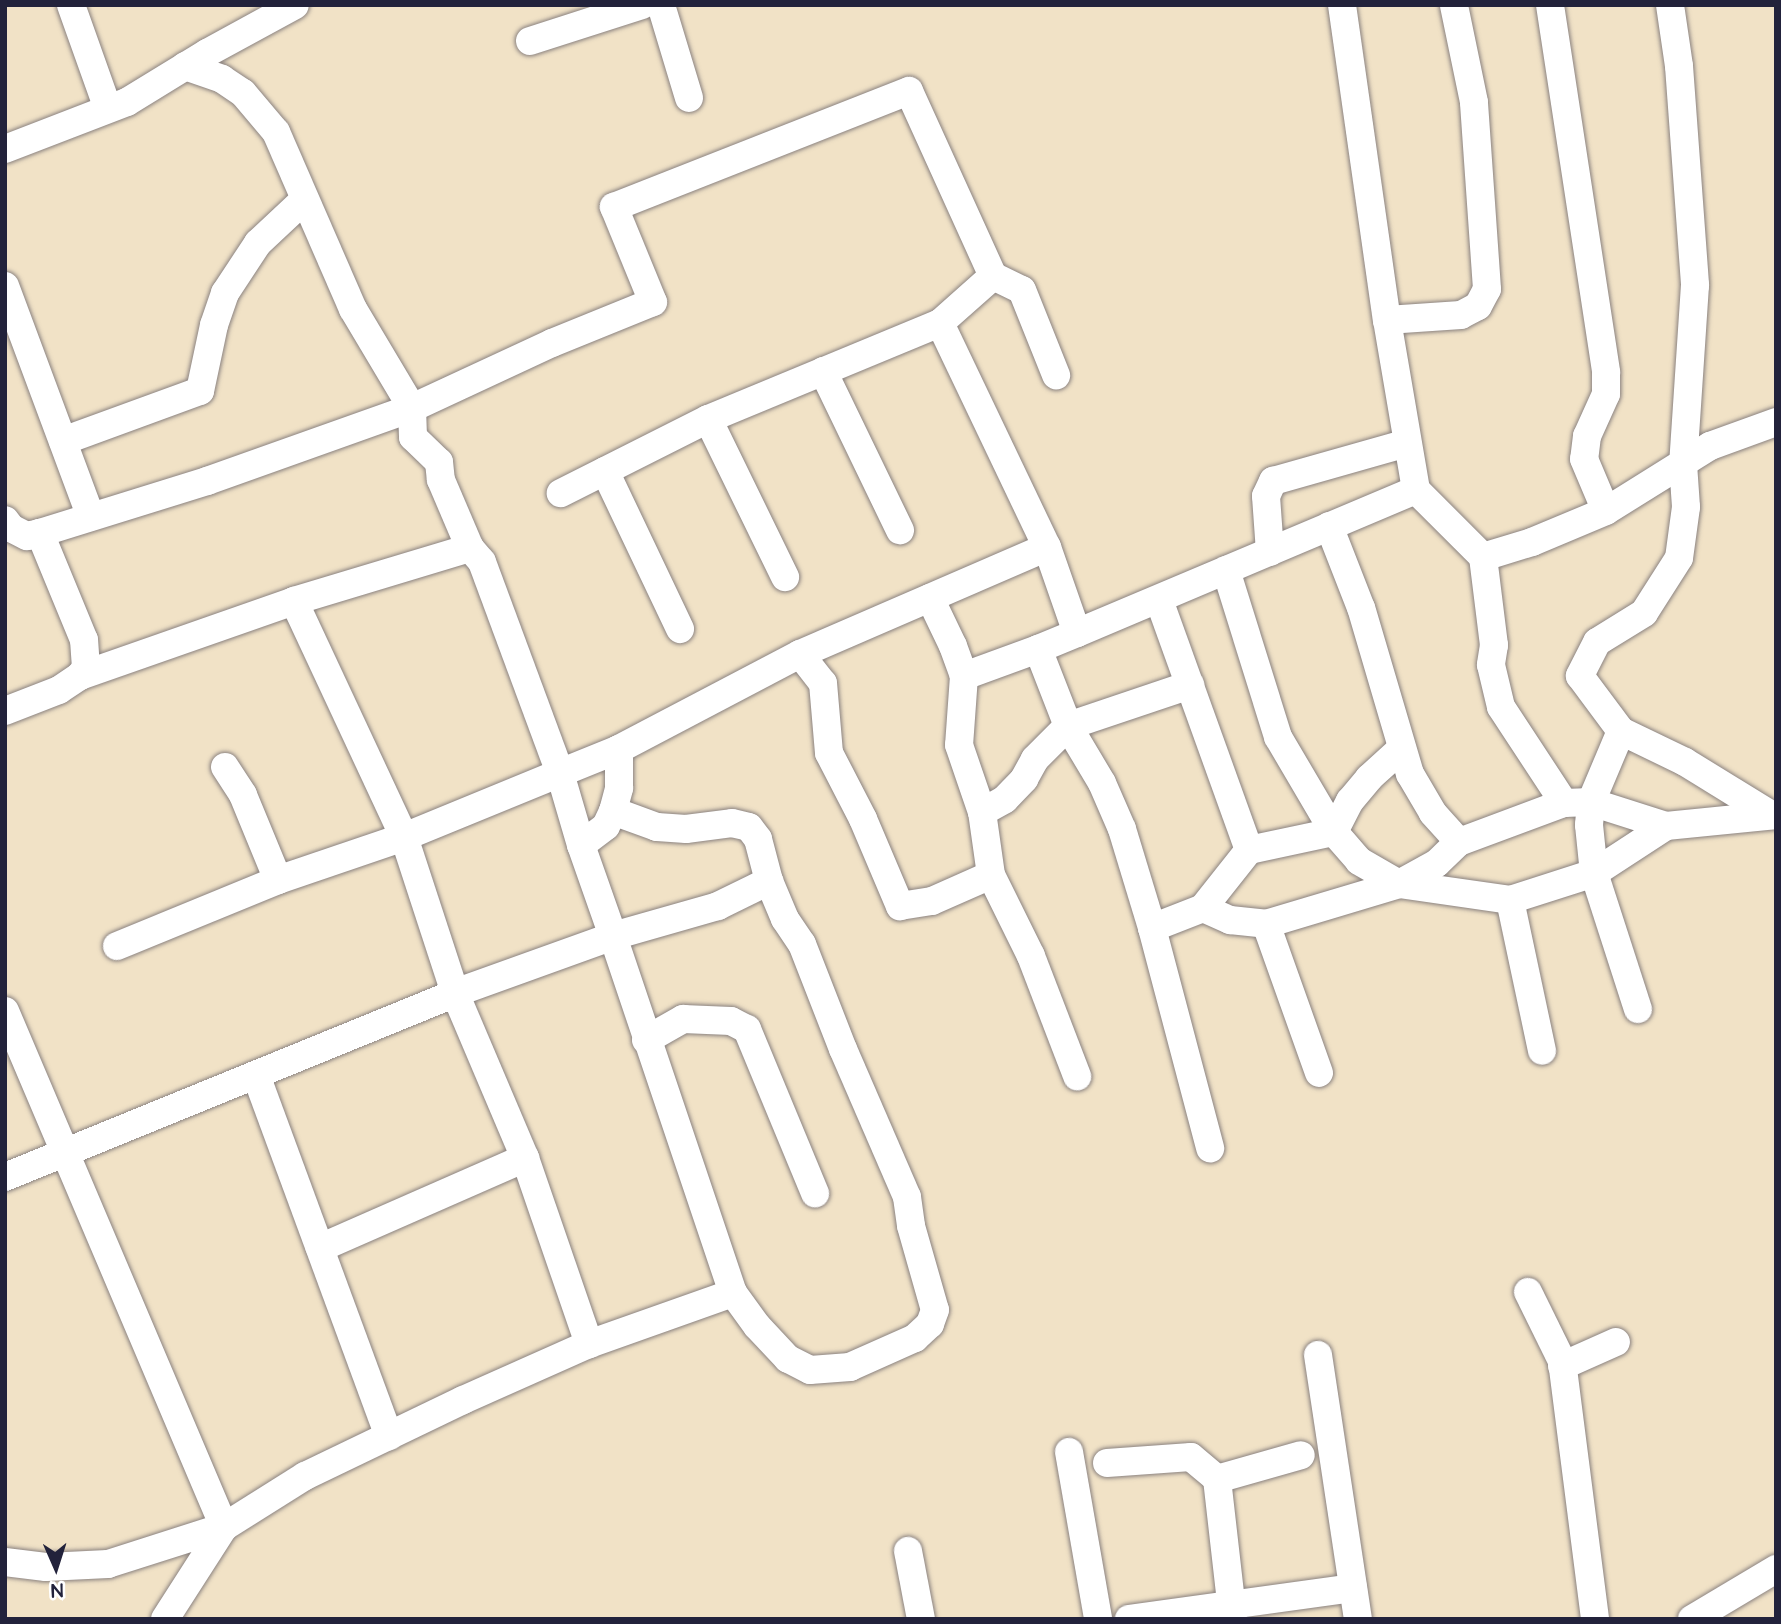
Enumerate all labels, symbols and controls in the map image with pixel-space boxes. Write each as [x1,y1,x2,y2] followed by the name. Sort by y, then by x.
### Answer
[21,1533,91,1603] north arrow
[50,1576,64,1603] text: N

